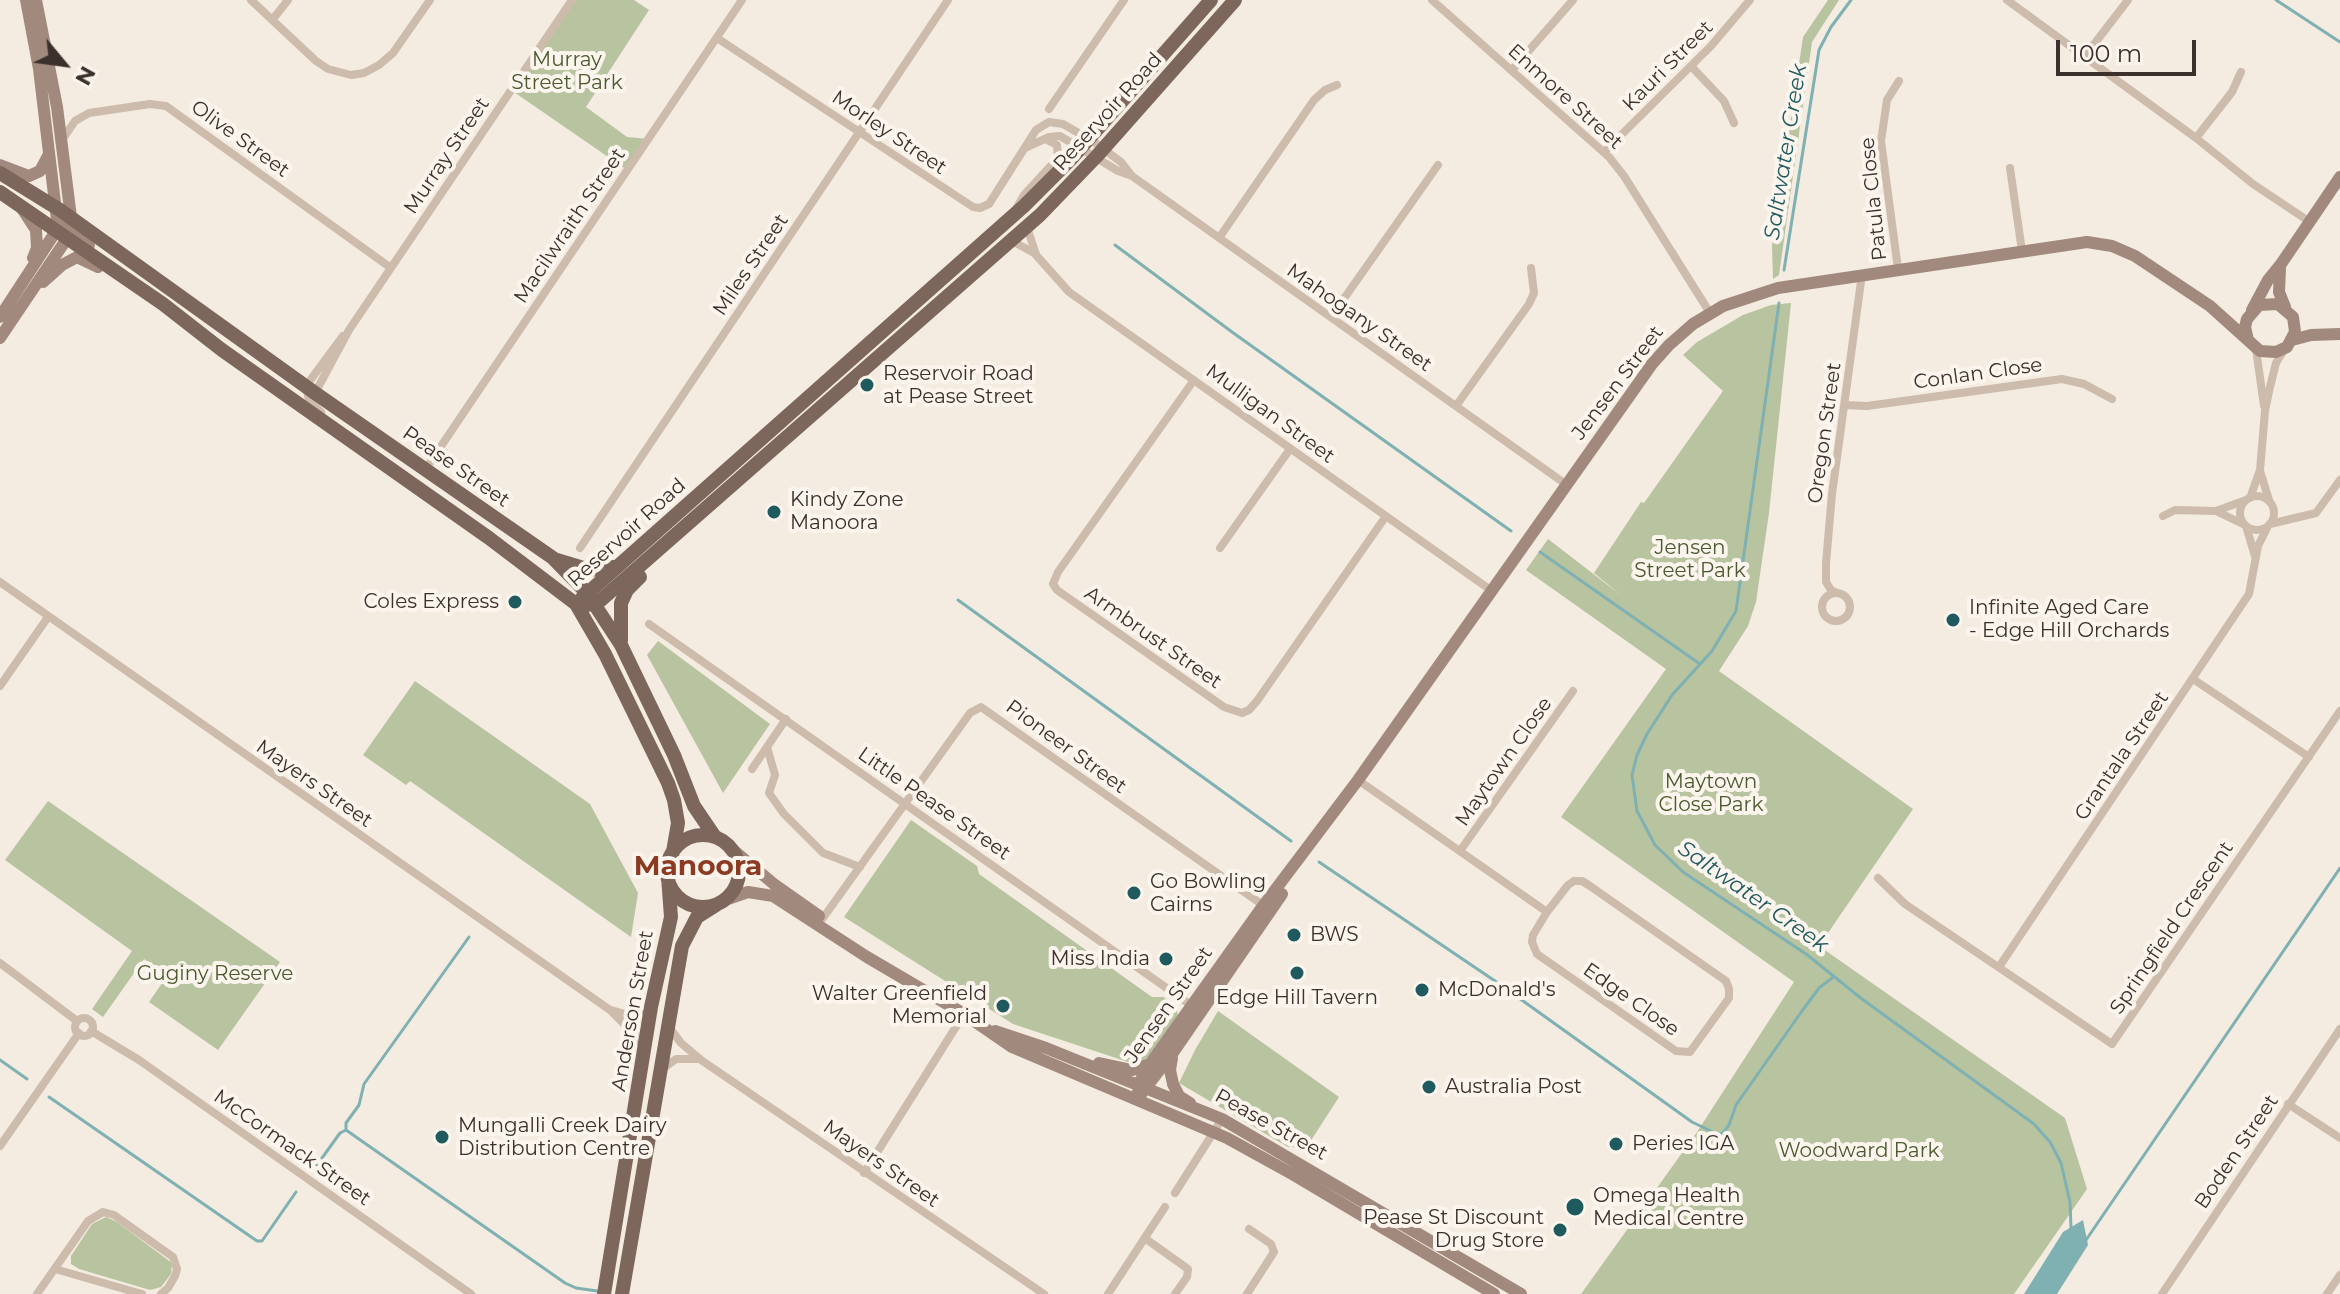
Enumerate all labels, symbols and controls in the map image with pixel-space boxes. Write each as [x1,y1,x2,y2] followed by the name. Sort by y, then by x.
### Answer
[1618,16,1718,116] street label: Kauri Street
[24,24,104,104] north arrow
[2060,24,2200,74] scale bar
[1503,39,1627,155] street label: Enmore Street
[2070,39,2142,68] text: 100 m
[511,48,623,95] park label: Murray Street Park
[1049,48,1167,176] street label: Reservoir Road
[69,62,102,90] text: N
[1759,62,1813,242] water label: Saltwater Creek
[827,86,951,180] street label: Morley Street
[399,93,495,219] street label: Murray Street
[186,95,294,183] street label: Olive Street
[1856,136,1892,262] street label: Patula Close
[509,144,631,308] street label: Macilwraith Street
[708,210,794,320] street label: Miles Street
[1282,259,1436,377] street label: Mahogany Street
[1567,321,1669,445] street label: Jensen Street
[1912,353,2044,395] street label: Conlan Close
[1201,359,1339,469] street label: Mulligan Street
[1803,361,1847,505] street label: Oregon Street
[883,362,1034,409] place label: Reservoir Road at Pease Street
[858,376,876,394] marker: Reservoir Road at Pease Street
[398,421,514,513] street label: Pease Street
[563,474,691,592] street label: Reservoir Road
[790,488,904,535] place label: Kindy Zone Manoora
[765,503,783,521] marker: Kindy Zone Manoora
[1634,536,1746,583] park label: Jensen Street Park
[1080,582,1226,694] street label: Armbrust Street
[364,590,499,614] place label: Coles Express
[506,593,524,611] marker: Coles Express
[1969,596,2169,643] place label: Infinite Aged Care - Edge Hill Orchards
[1944,611,1962,629] marker: Infinite Aged Care - Edge Hill Orchards
[2070,687,2174,825] street label: Grantala Street
[1451,693,1557,831] street label: Maytown Close
[1001,695,1131,799] street label: Pioneer Street
[251,735,377,833] street label: Mayers Street
[853,742,1015,866] street label: Little Pease Street
[1659,770,1763,817] park label: Maytown Close Park
[1673,835,1833,959] water label: Saltwater Creek
[2105,837,2239,1019] street label: Springfield Crescent
[634,850,762,884] district label: Manoora
[1150,870,1266,917] place label: Go Bowling Cairns
[1125,884,1143,902] marker: Go Bowling Cairns
[1310,923,1359,947] place label: BWS
[1285,926,1303,944] marker: BWS
[607,929,659,1093] street label: Anderson Street
[1120,942,1218,1068] street label: Jensen Street
[1050,947,1150,971] place label: Miss India
[1157,950,1175,968] marker: Miss India
[1578,958,1684,1042] street label: Edge Close
[137,962,293,986] park label: Guginy Reserve
[1288,964,1306,982] marker: Edge Hill Tavern
[1438,978,1555,1002] place label: McDonald's
[1413,981,1431,999] marker: McDonald's
[812,982,987,1029] place label: Walter Greenfield Memorial
[1216,986,1378,1010] place label: Edge Hill Tavern
[994,997,1012,1015] marker: Walter Greenfield Memorial
[1445,1075,1582,1099] place label: Australia Post
[1420,1078,1438,1096] marker: Australia Post
[1210,1084,1332,1166] street label: Pease Street
[209,1085,375,1211] street label: McCormack Street
[2190,1090,2284,1214] street label: Boden Street
[458,1114,667,1161] place label: Mungalli Creek Dairy Distribution Centre
[818,1115,944,1213] street label: Mayers Street
[433,1128,451,1146] marker: Mungalli Creek Dairy Distribution Centre
[1632,1132,1734,1156] place label: Peries IGA
[1607,1135,1625,1153] marker: Peries IGA
[1779,1139,1939,1163] park label: Woodward Park
[1593,1184,1744,1231] place label: Omega Health Medical Centre
[1564,1196,1586,1218] marker: Omega Health Medical Centre
[1363,1206,1544,1253] place label: Pease St Discount Drug Store
[1551,1221,1569,1239] marker: Pease St Discount Drug Store

